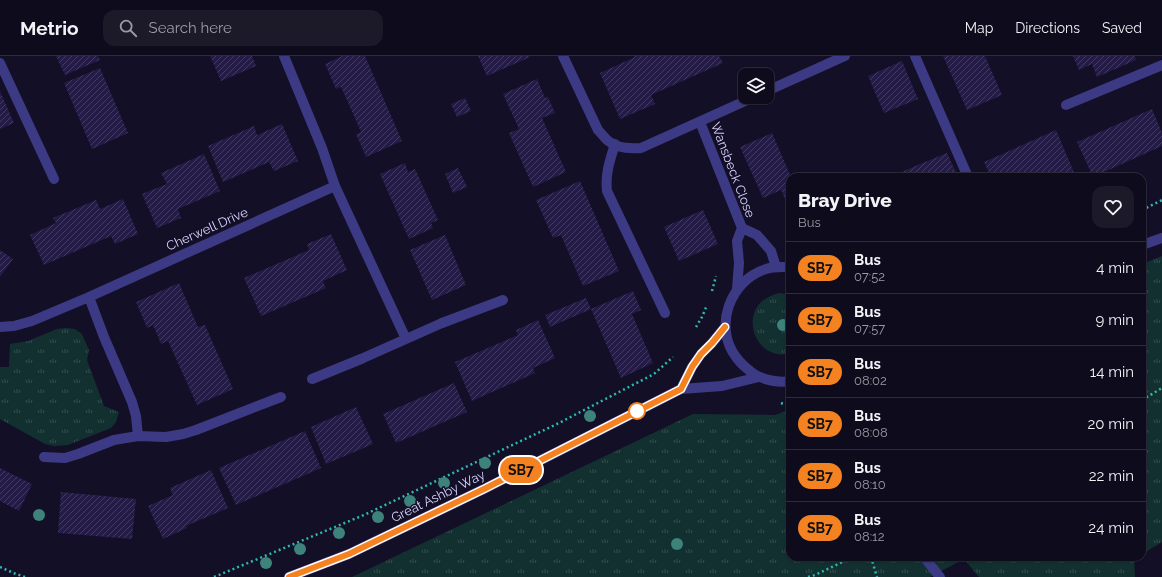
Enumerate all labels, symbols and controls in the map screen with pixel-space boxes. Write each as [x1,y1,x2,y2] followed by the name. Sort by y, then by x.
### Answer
[103,10,383,46] search box
[20,17,79,39] text: Metrio
[117,17,139,39] icon: search
[149,19,232,37] text: Search here
[965,20,993,36] text: Map
[1015,20,1080,36] text: Directions
[1102,20,1142,36] text: Saved
[738,68,774,104] map controls
[738,68,774,104] button: layers
[708,120,758,220] street label: Wansbeck Close
[1092,186,1134,228] button: heart
[798,189,892,211] text: Bray Drive
[164,204,250,254] street label: Cherwell Drive
[798,215,821,230] text: Bus
[854,251,881,269] text: Bus
[1096,259,1134,277] text: 4 min
[807,260,833,276] text: SB7
[854,269,885,284] text: 07:52
[854,303,881,321] text: Bus
[1096,311,1134,329] text: 9 min
[807,312,833,328] text: SB7
[854,321,885,336] text: 07:57
[854,355,881,373] text: Bus
[1090,363,1134,381] text: 14 min
[807,364,833,380] text: SB7
[854,373,887,388] text: 08:02
[628,402,646,420] unlabelled marker
[854,407,881,425] text: Bus
[1087,415,1134,433] text: 20 min
[807,416,833,432] text: SB7
[854,425,888,440] text: 08:08
[498,457,544,483] line badge: SB7
[854,459,881,477] text: Bus
[508,462,534,478] text: SB7
[389,467,487,525] street label: Great Ashby Way
[1089,467,1134,485] text: 22 min
[807,468,833,484] text: SB7
[854,477,886,492] text: 08:10
[854,511,881,529] text: Bus
[1088,519,1134,537] text: 24 min
[807,520,833,536] text: SB7
[854,529,884,544] text: 08:12

